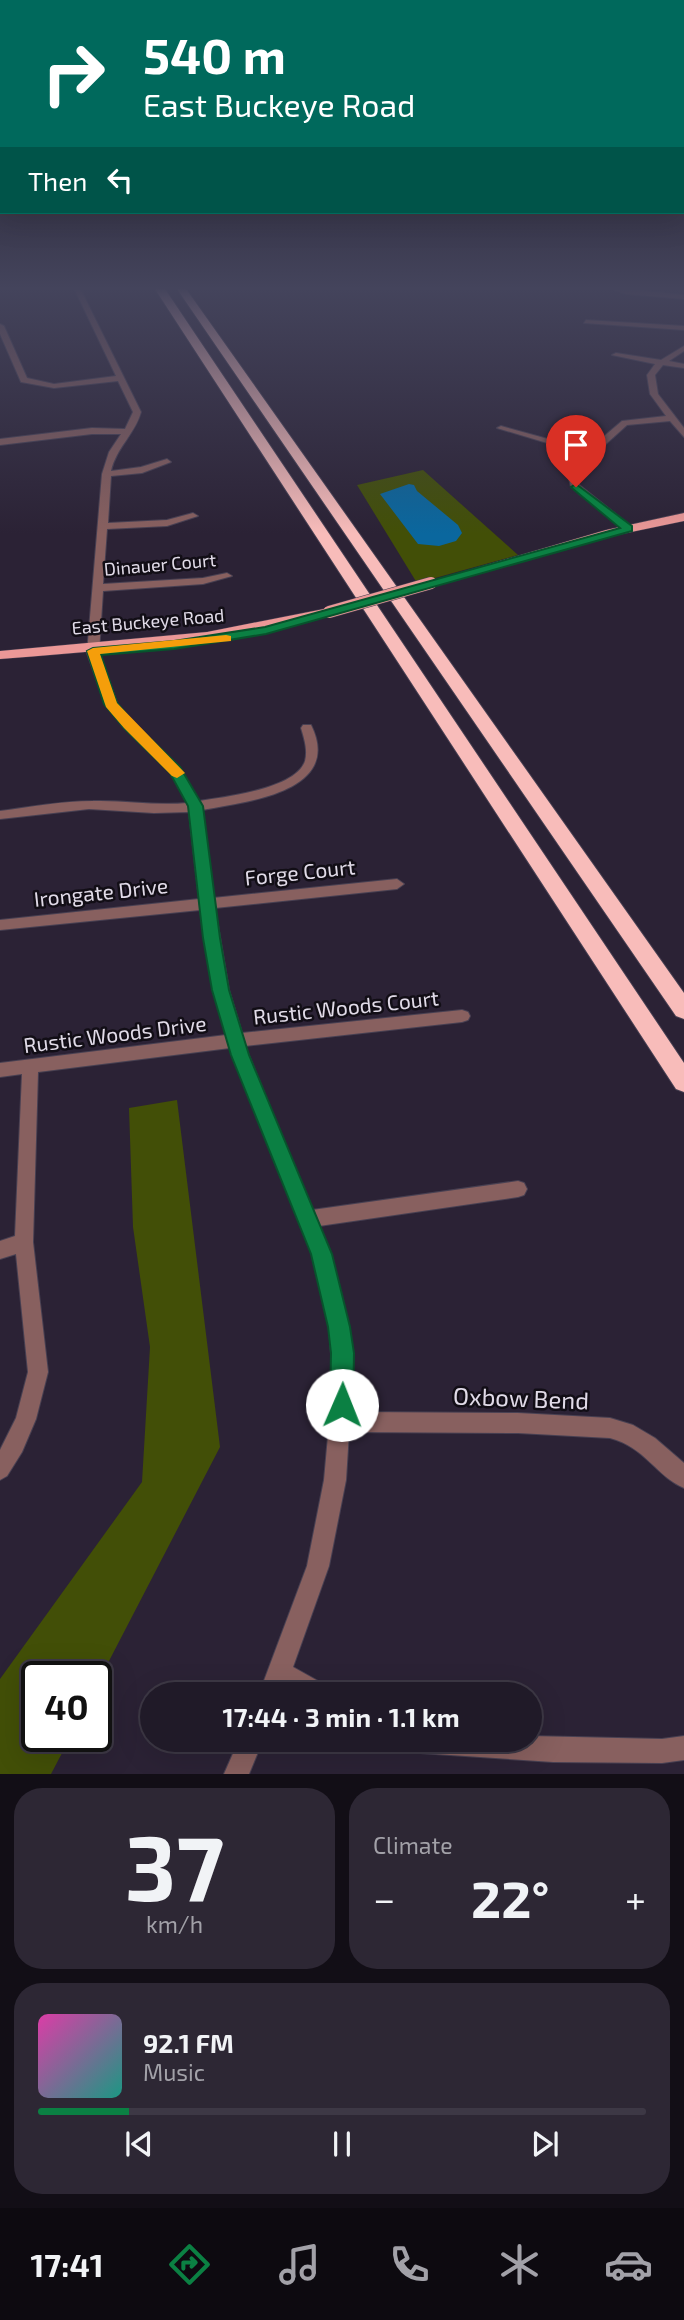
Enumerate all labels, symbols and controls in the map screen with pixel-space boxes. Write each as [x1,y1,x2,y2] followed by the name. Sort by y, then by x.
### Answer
[143,25,286,84] text: 540 m
[28,28,119,119] icon: right
[143,85,415,123] text: East Buckeye Road
[101,161,139,199] icon: left
[28,165,87,196] text: Then
[546,415,606,487] pin
[557,426,595,464] icon: arrive
[103,548,217,580] street label: Dinauer Court
[71,603,225,639] street label: East Buckeye Road
[243,853,356,890] street label: Forge Court
[33,872,169,911] street label: Irongate Drive
[252,984,440,1029] street label: Rustic Woods Court
[22,1010,208,1057] street label: Rustic Woods Drive
[305,1368,379,1442] position arrow
[453,1381,590,1414] street label: Oxbow Bend
[21,1661,112,1752] speed limit sign: 40
[222,1701,460,1732] text: 17:44 · 3 min · 1.1 km
[125,1810,224,1919] text: 37
[373,1831,453,1859] text: Climate
[471,1866,549,1928] text: 22°
[373,1875,395,1921] text: −
[625,1875,646,1921] text: +
[146,1910,203,1938] text: km/h
[143,2027,234,2058] text: 92.1 FM
[143,2058,205,2086] text: Music
[120,2125,158,2163] icon: previous
[323,2125,361,2163] icon: pause
[526,2125,564,2163] icon: next
[165,2240,214,2289] icon: directions
[275,2240,324,2289] icon: music
[385,2240,434,2289] icon: phone
[495,2240,544,2289] icon: climate
[604,2240,653,2289] icon: car
[30,2245,104,2283] text: 17:41

